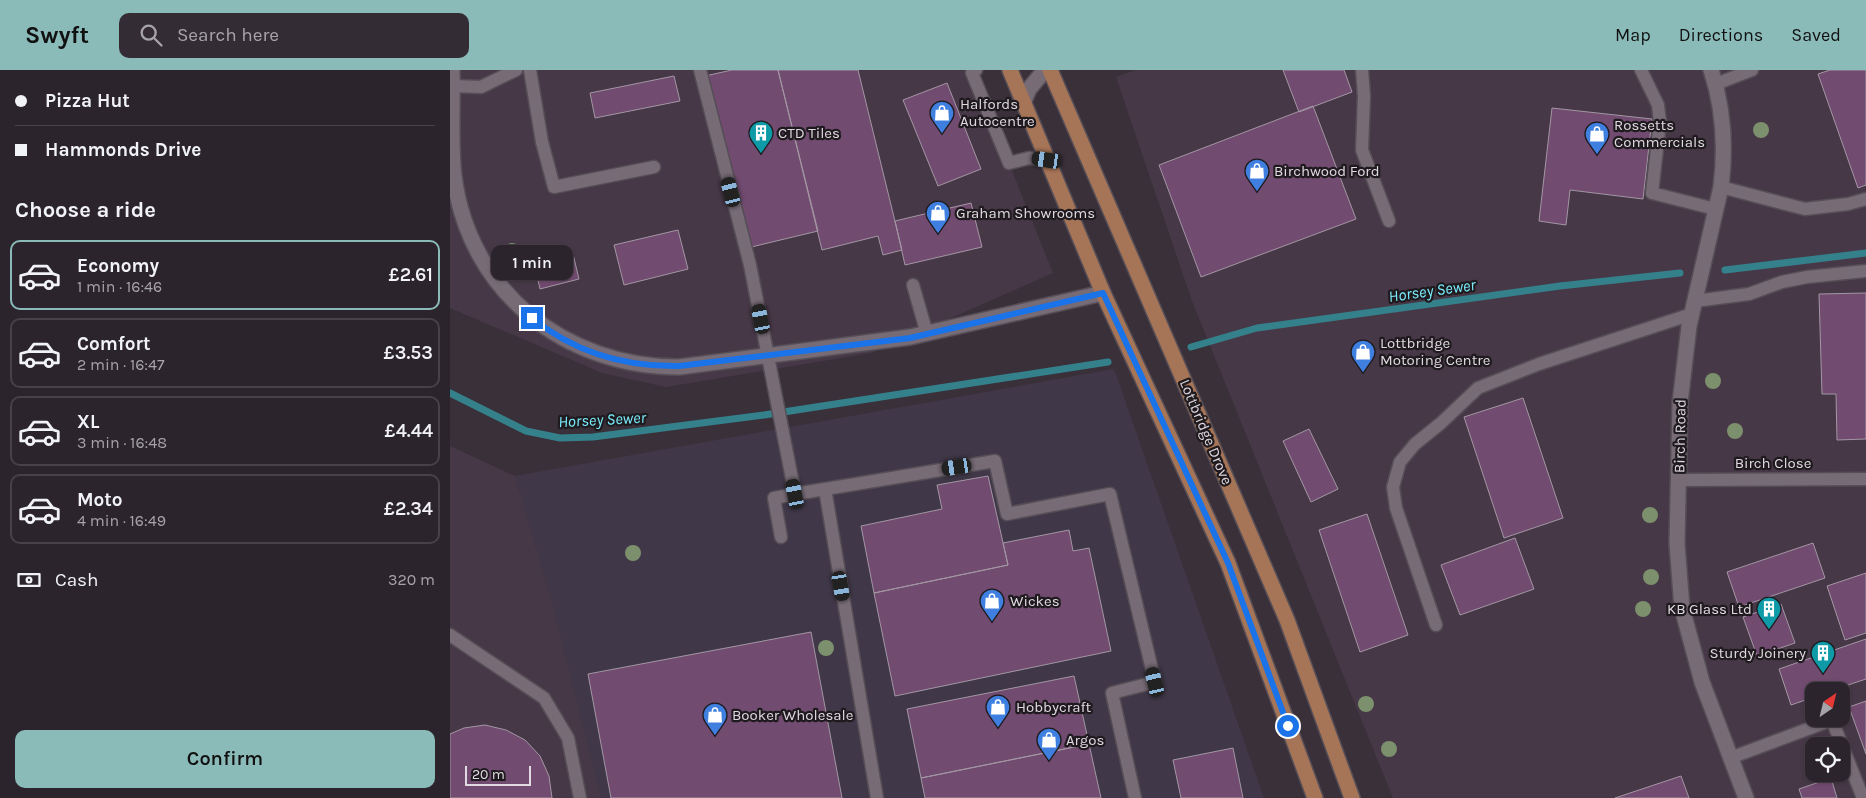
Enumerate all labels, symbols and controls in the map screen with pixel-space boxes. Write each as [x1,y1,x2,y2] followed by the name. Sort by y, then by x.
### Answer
[119,13,469,58] search box
[25,21,89,49] text: Swyft
[137,21,165,49] icon: search
[177,24,279,46] text: Search here
[1615,24,1651,46] text: Map
[1679,24,1763,46] text: Directions
[1791,24,1841,46] text: Saved
[45,90,130,112] text: Pizza Hut
[960,95,1035,130] place label: Halfords Autocentre
[929,100,955,134] shop icon: Halfords Autocentre
[1614,116,1705,151] place label: Rossetts Commercials
[748,120,774,154] building icon: CTD Tiles
[1584,121,1610,155] shop icon: Rossetts Commercials
[778,124,840,142] place label: CTD Tiles
[45,139,201,161] text: Hammonds Drive
[1031,150,1062,170] car
[1244,158,1270,192] shop icon: Birchwood Ford
[1274,162,1380,180] place label: Birchwood Ford
[720,176,741,208] car
[15,197,156,223] text: Choose a ride
[925,200,951,234] shop icon: Graham Showrooms
[956,204,1095,222] place label: Graham Showrooms
[491,246,573,280] callout: 1 min
[17,253,62,298] icon: car
[512,253,552,272] text: 1 min
[77,255,159,277] text: Economy
[389,264,433,286] text: £2.61
[1387,275,1477,306] water label: Horsey Sewer
[77,277,162,296] text: 1 min · 16:46
[750,303,771,335] car
[521,307,543,329] route end
[17,331,62,376] icon: car
[77,333,151,355] text: Comfort
[1380,334,1490,369] place label: Lottbridge Motoring Centre
[1350,339,1376,373] shop icon: Lottbridge Motoring Centre
[384,342,433,364] text: £3.53
[77,355,165,374] text: 2 min · 16:47
[1176,377,1236,487] street label: Lottbridge Drove
[1670,399,1690,473] street label: Birch Road
[558,408,647,431] water label: Horsey Sewer
[17,409,62,454] icon: car
[77,411,99,433] text: XL
[385,420,433,442] text: £4.44
[77,433,167,452] text: 3 min · 16:48
[1735,454,1811,472] street label: Birch Close
[941,457,972,477] car
[784,478,805,510] car
[17,487,62,532] icon: car
[77,489,123,511] text: Moto
[384,498,433,520] text: £2.34
[77,511,166,530] text: 4 min · 16:49
[15,566,43,594] icon: cash
[55,569,99,591] text: Cash
[388,570,435,589] text: 320 m
[831,570,850,602] car
[979,588,1005,622] shop icon: Wickes
[1010,592,1060,610] place label: Wickes
[1756,596,1782,630] building icon: KB Glass Ltd
[1667,600,1752,618] place label: KB Glass Ltd
[1810,640,1836,674] building icon: Sturdy Joinery
[1709,644,1806,662] place label: Sturdy Joinery
[1144,666,1165,698] car
[1805,682,1850,728] north arrow
[1805,682,1850,782] map controls
[985,694,1011,728] shop icon: Hobbycraft
[1016,698,1092,716] place label: Hobbycraft
[702,702,728,736] shop icon: Booker Wholesale
[732,706,853,724] place label: Booker Wholesale
[1277,715,1299,737] route start
[1036,727,1062,761] shop icon: Argos
[15,730,435,788] button: Confirm
[1066,731,1104,749] place label: Argos
[1805,737,1850,782] button: locate
[465,763,531,786] scale bar
[472,766,505,783] text: 20 m

